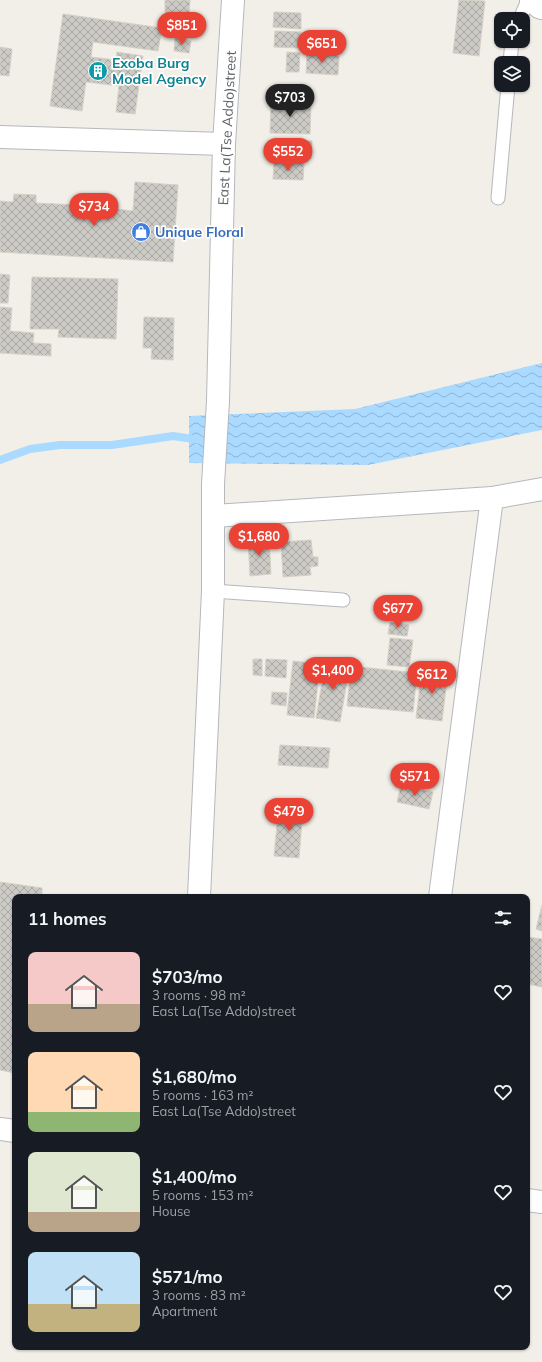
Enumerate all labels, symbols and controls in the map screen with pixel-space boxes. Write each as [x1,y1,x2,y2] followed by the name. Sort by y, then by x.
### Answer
[158,12,206,46] pin: $851
[494,12,530,92] map controls
[494,12,530,48] button: locate
[166,17,198,33] text: $851
[298,30,346,64] pin: $651
[306,35,338,51] text: $651
[214,50,240,206] street label: East La(Tse Addo)street
[112,54,207,88] place label: Exoba Burg Model Agency
[494,56,530,92] button: layers
[87,60,109,82] building icon: Exoba Burg Model Agency
[266,84,314,118] pin: $703
[274,89,306,105] text: $703
[264,138,312,172] pin: $552
[272,143,304,159] text: $552
[70,193,118,227] pin: $734
[78,198,110,214] text: $734
[130,221,152,243] shop icon: Unique Floral
[155,223,244,241] place label: Unique Floral
[226,523,292,557] pin: $1,680
[238,528,280,544] text: $1,680
[374,595,422,629] pin: $677
[382,600,414,616] text: $677
[300,657,366,691] pin: $1,400
[408,661,456,695] pin: $612
[312,662,354,678] text: $1,400
[416,666,448,682] text: $612
[391,763,439,797] pin: $571
[399,768,431,784] text: $571
[265,798,313,832] pin: $479
[273,803,305,819] text: $479
[492,907,514,929] icon: filters
[28,908,107,929] text: 11 homes
[152,966,223,987] text: $703/mo
[60,968,108,1016] icon: home
[492,981,514,1003] icon: heart
[152,987,246,1003] text: 3 rooms · 98 m²
[152,1003,296,1019] text: East La(Tse Addo)street
[152,1066,237,1087] text: $1,680/mo
[60,1068,108,1116] icon: home
[492,1081,514,1103] icon: heart
[152,1087,253,1103] text: 5 rooms · 163 m²
[152,1103,296,1119] text: East La(Tse Addo)street
[152,1166,237,1187] text: $1,400/mo
[60,1168,108,1216] icon: home
[492,1181,514,1203] icon: heart
[152,1187,253,1203] text: 5 rooms · 153 m²
[152,1203,190,1219] text: House
[152,1266,223,1287] text: $571/mo
[60,1268,108,1316] icon: home
[492,1281,514,1303] icon: heart
[152,1287,246,1303] text: 3 rooms · 83 m²
[152,1303,217,1319] text: Apartment

